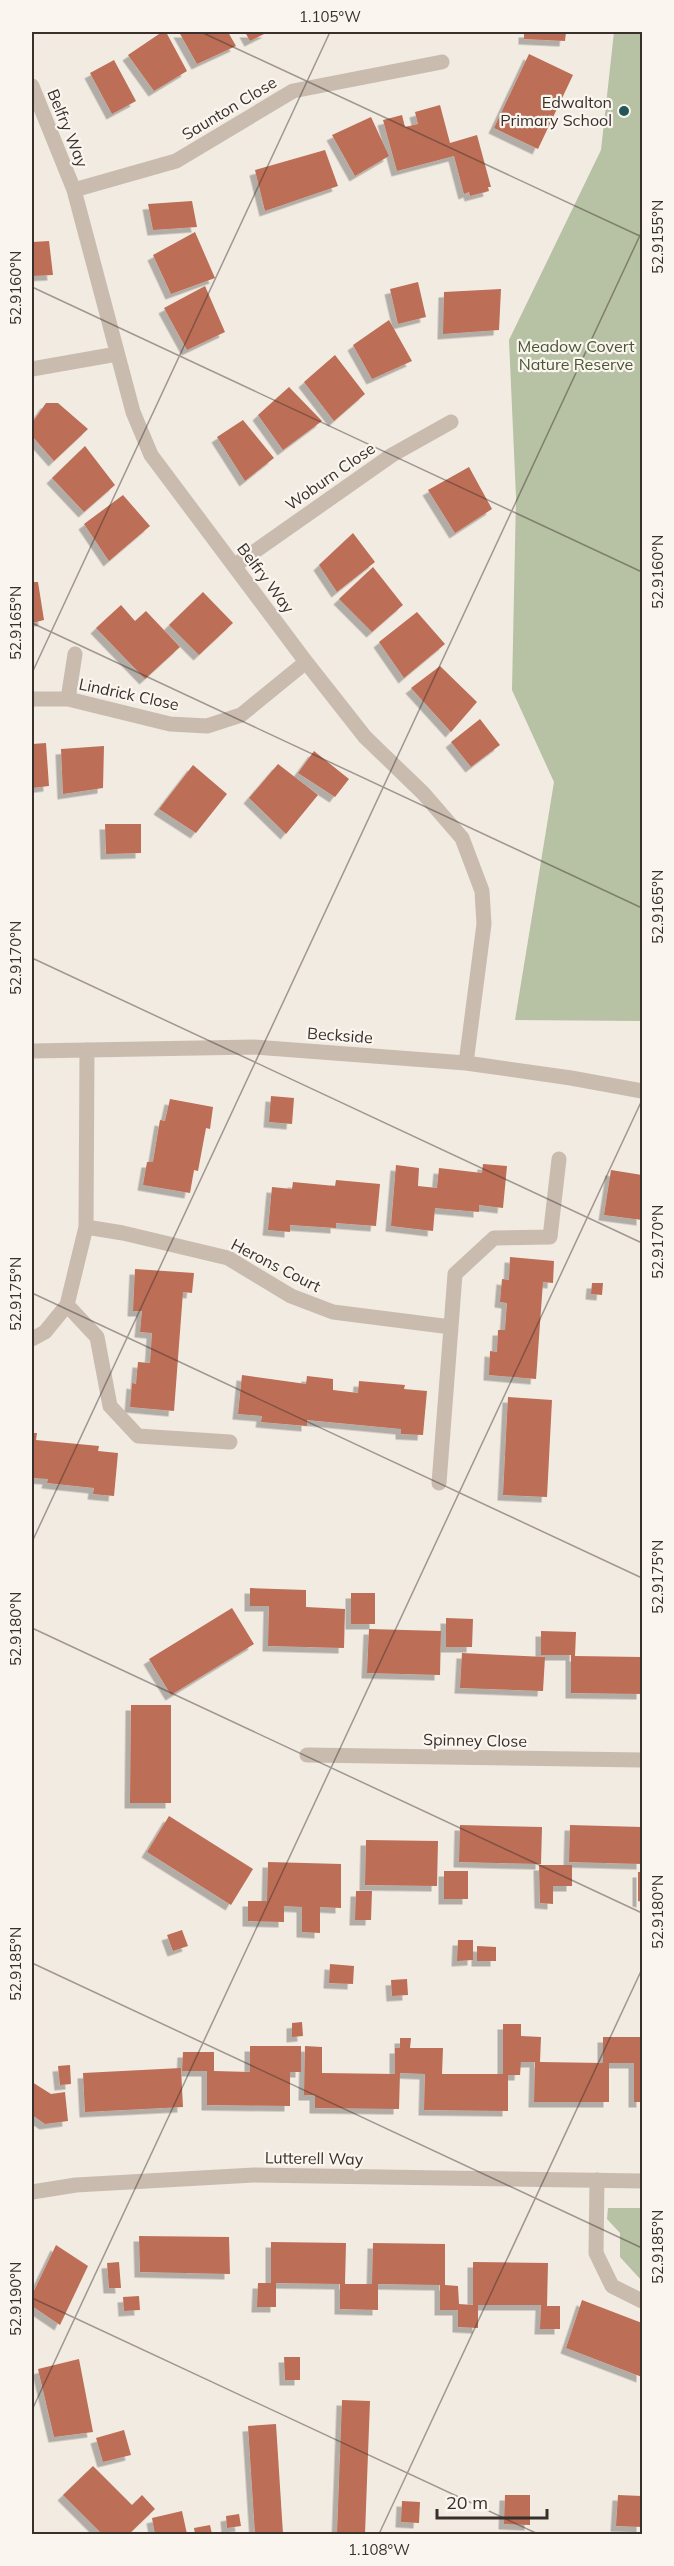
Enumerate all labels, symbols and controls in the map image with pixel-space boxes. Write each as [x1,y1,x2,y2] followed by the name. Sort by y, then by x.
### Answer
[299,7,361,26] text: 1.105°W
[178,72,280,144] street label: Saunton Close
[43,86,93,171] street label: Belfry Way
[500,92,612,130] place label: Edwalton Primary School
[617,104,631,118] marker: Edwalton Primary School
[648,200,667,274] text: 52.9155°N
[6,251,25,325] text: 52.9160°N
[517,336,635,374] park label: Meadow Covert Nature Reserve
[281,438,379,514] street label: Woburn Close
[648,535,667,609] text: 52.9160°N
[233,539,299,617] street label: Belfry Way
[6,586,25,660] text: 52.9165°N
[77,674,181,714] street label: Lindrick Close
[648,870,667,944] text: 52.9165°N
[6,921,25,995] text: 52.9170°N
[307,1023,373,1047] street label: Beckside
[648,1205,667,1279] text: 52.9170°N
[228,1234,324,1296] street label: Herons Court
[6,1257,25,1331] text: 52.9175°N
[648,1540,667,1614] text: 52.9175°N
[6,1592,25,1666] text: 52.9180°N
[423,1729,527,1751] street label: Spinney Close
[648,1875,667,1949] text: 52.9180°N
[6,1927,25,2001] text: 52.9185°N
[265,2147,364,2169] street label: Lutterell Way
[648,2210,667,2284] text: 52.9185°N
[6,2262,25,2336] text: 52.9190°N
[437,2482,546,2520] scale bar
[446,2491,488,2514] text: 20 m
[348,2540,410,2559] text: 1.108°W

